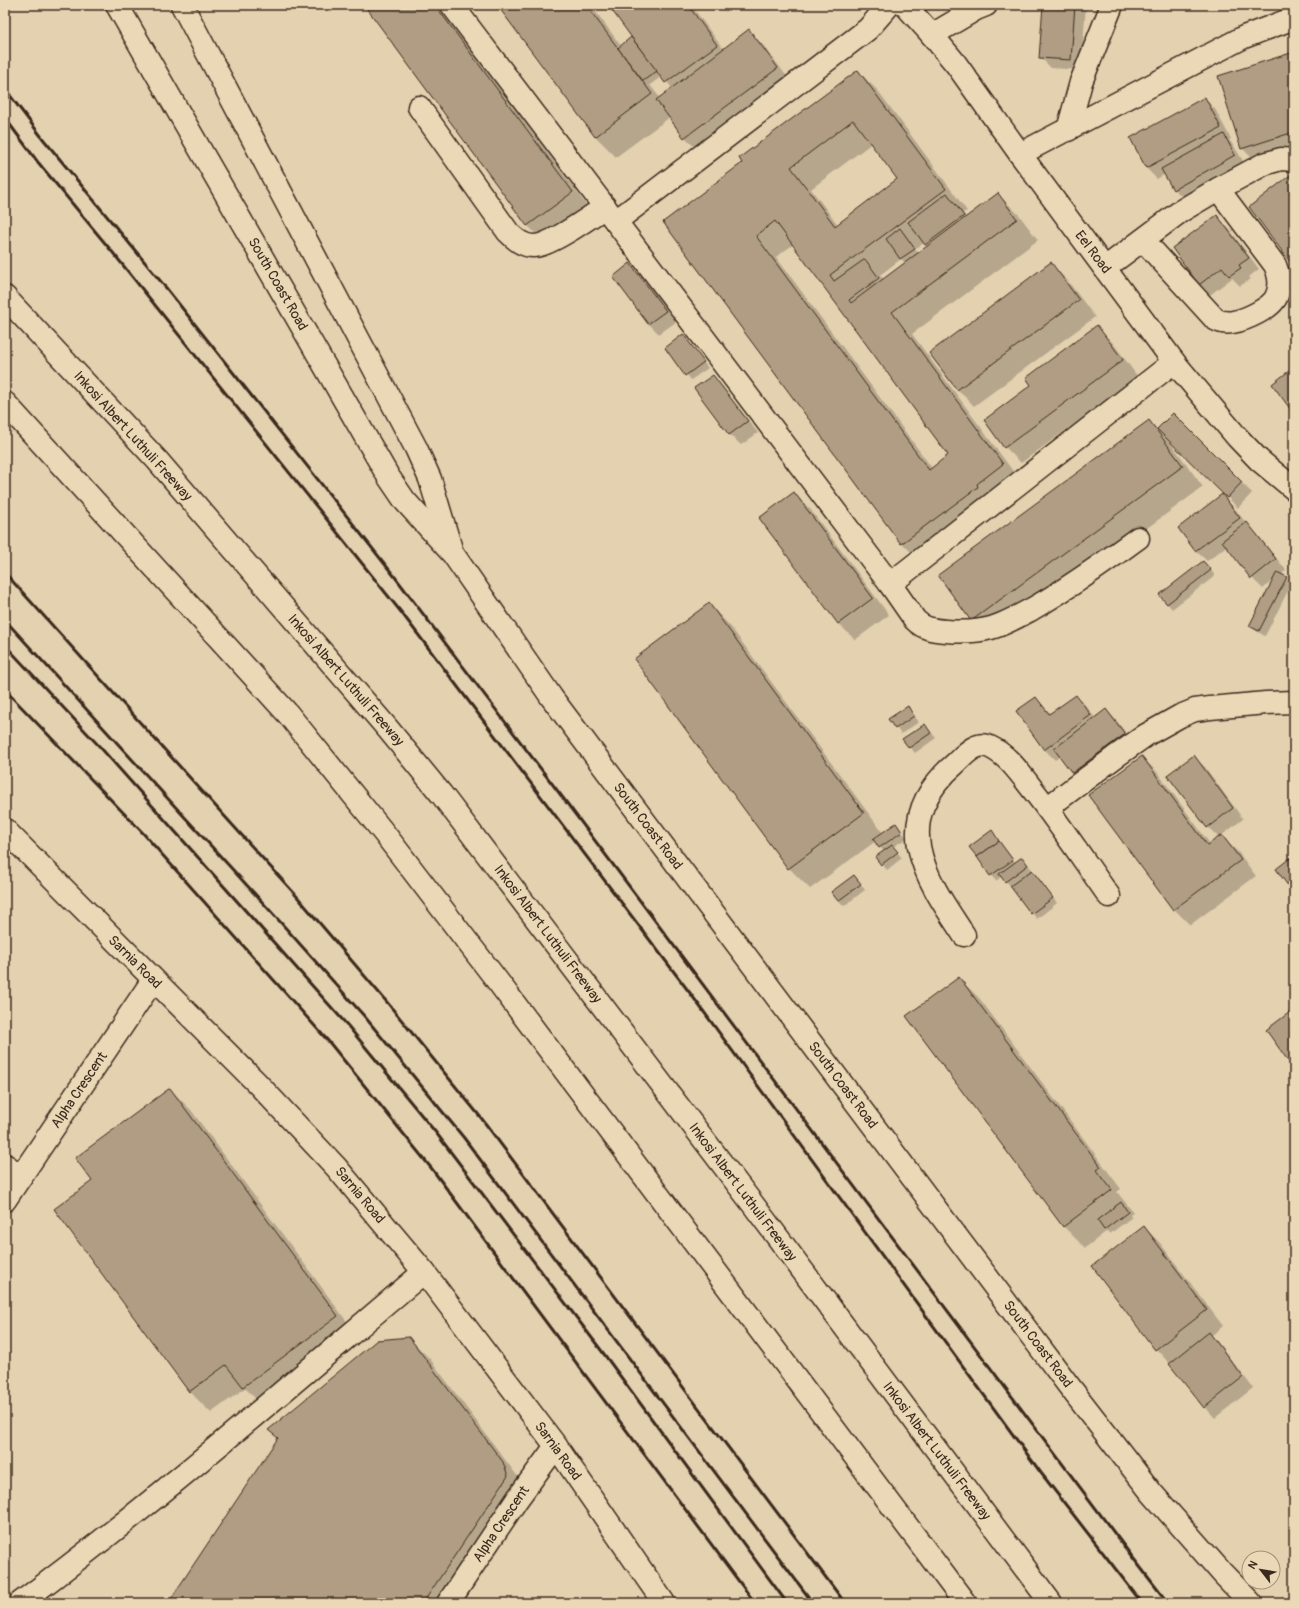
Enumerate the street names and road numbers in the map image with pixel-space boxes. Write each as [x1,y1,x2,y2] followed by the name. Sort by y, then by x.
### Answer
[1071,227,1115,277] street label: Eel Road
[244,234,312,334] street label: South Coast Road
[70,368,196,504] street label: Inkosi Albert Luthuli Freeway
[284,611,408,749] street label: Inkosi Albert Luthuli Freeway
[610,779,686,873] street label: South Coast Road
[490,861,606,1007] street label: Inkosi Albert Luthuli Freeway
[105,932,165,992] street label: Sarnia Road
[805,1038,881,1132] street label: South Coast Road
[47,1048,111,1132] street label: Alpha Crescent
[685,1119,801,1265] street label: Inkosi Albert Luthuli Freeway
[331,1163,389,1227] street label: Sarnia Road
[1000,1297,1076,1391] street label: South Coast Road
[879,1378,995,1524] street label: Inkosi Albert Luthuli Freeway
[531,1418,585,1484] street label: Sarnia Road
[469,1482,533,1566] street label: Alpha Crescent

